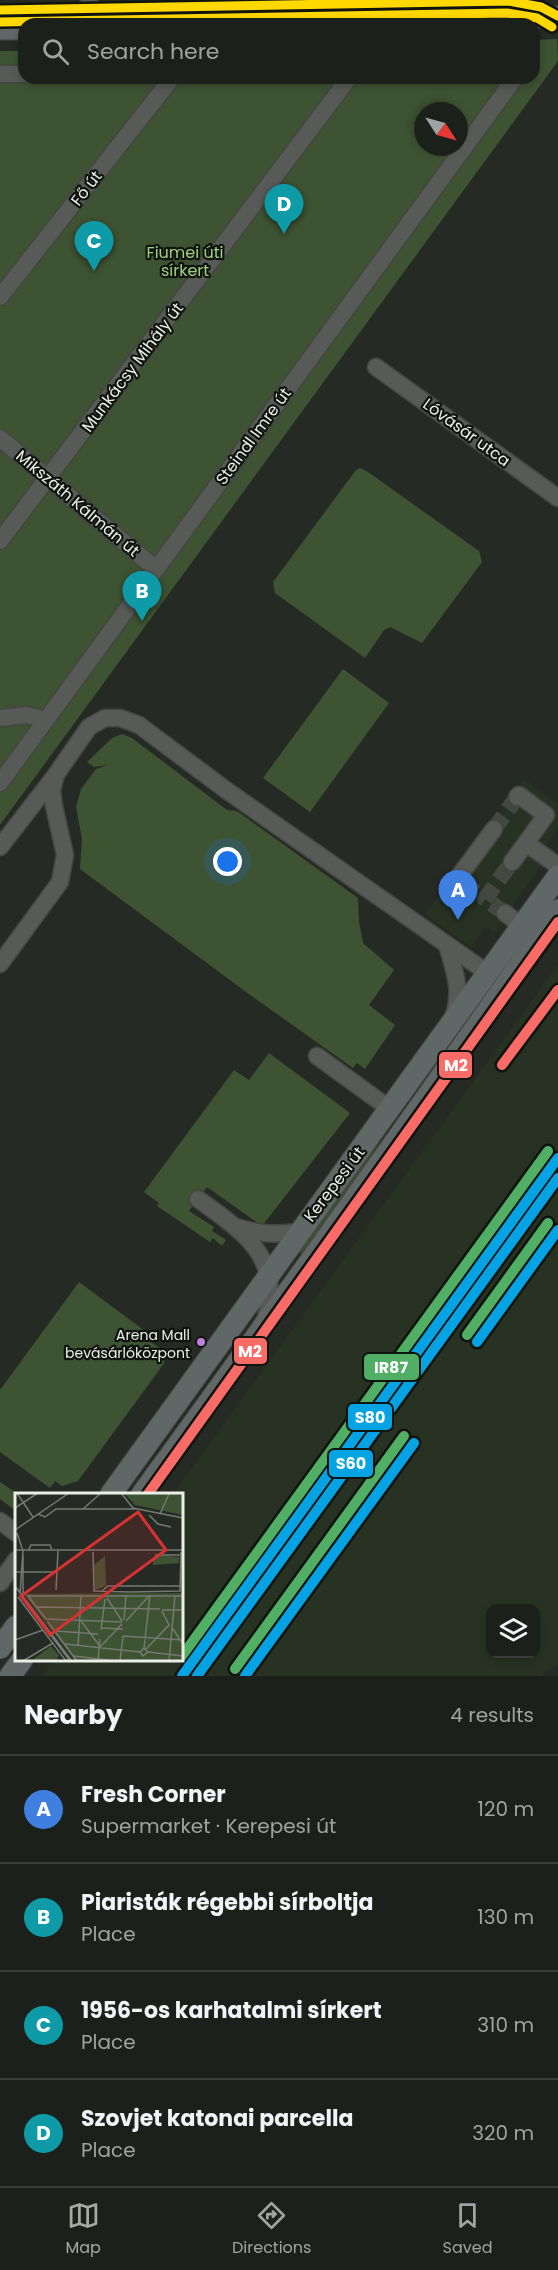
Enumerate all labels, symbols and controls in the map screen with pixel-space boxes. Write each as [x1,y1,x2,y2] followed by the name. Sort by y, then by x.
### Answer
[18,18,540,84] search box
[39,35,72,68] icon: search
[87,36,220,67] text: Search here
[414,102,468,156] north arrow
[65,166,107,211] street label: Fő út
[264,184,304,234] pin: D
[74,222,113,271] pin: C
[147,241,223,282] park label: Fiumei úti sírkert
[76,298,189,437] street label: Munkácsy Mihály út
[210,383,297,490] street label: Steindl Imre út
[418,393,515,472] street label: Lóvásár utca
[11,445,145,562] street label: Mikszáth Kálmán út
[122,572,162,621] pin: B
[213,847,242,876] your location
[438,870,478,920] pin: A
[438,1051,473,1079] line badge: M2
[444,1054,468,1077] text: M2
[299,1142,370,1227] street label: Kerepesi út
[65,1325,190,1363] place label: Arena Mall bevásárlóközpont
[195,1336,207,1348] marker: Arena Mall bevásárlóközpont
[233,1337,268,1365] line badge: M2
[238,1340,262,1363] text: M2
[363,1353,420,1381] line badge: IR87
[374,1356,408,1379] text: IR87
[347,1403,393,1431] line badge: S80
[355,1406,385,1429] text: S80
[328,1449,374,1478] line badge: S60
[336,1452,366,1475] text: S60
[15,1493,183,1661] inset map
[486,1604,540,1658] map controls
[486,1604,540,1658] button: layers
[24,1697,122,1733] text: Nearby
[450,1701,534,1729] text: 4 results
[81,1779,226,1810] text: Fresh Corner
[36,1795,51,1823] text: A
[478,1795,534,1823] text: 120 m
[81,1812,336,1840] text: Supermarket · Kerepesi út
[81,1887,374,1918] text: Piaristák régebbi sírboltja
[37,1903,50,1931] text: B
[477,1903,534,1931] text: 130 m
[81,1920,136,1948] text: Place
[81,1995,382,2026] text: 1956-os karhatalmi sírkert
[36,2011,51,2039] text: C
[477,2011,534,2039] text: 310 m
[81,2028,136,2056] text: Place
[81,2103,353,2134] text: Szovjet katonai parcella
[36,2119,51,2147] text: D
[472,2119,534,2147] text: 320 m
[81,2136,136,2164] text: Place
[66,2199,101,2260] tab: Map
[232,2199,311,2260] tab: Directions
[443,2199,492,2260] tab: Saved

